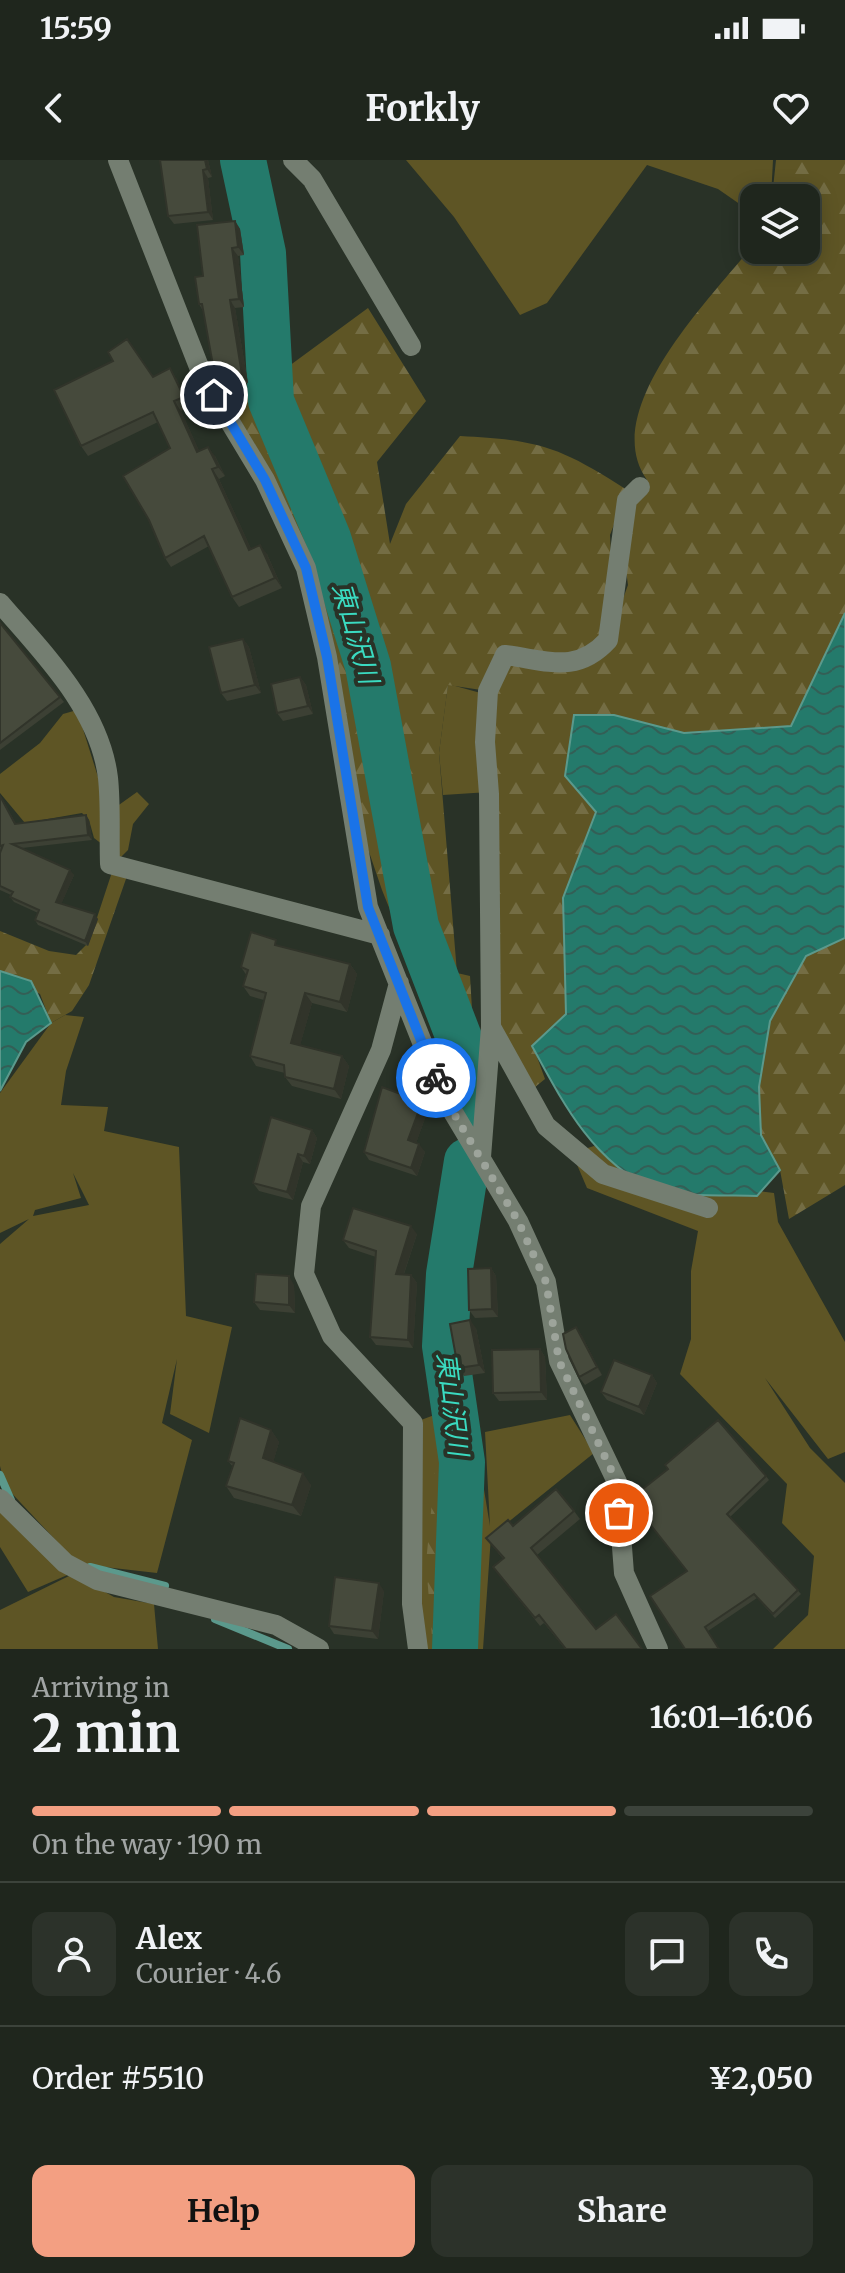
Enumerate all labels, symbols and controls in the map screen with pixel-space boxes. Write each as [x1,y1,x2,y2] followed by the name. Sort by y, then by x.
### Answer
[40,9,112,47] text: 15:59
[32,86,76,130] icon: back
[365,86,480,131] text: Forkly
[769,86,813,130] icon: heart
[740,184,820,264] map controls
[740,184,820,264] button: layers
[180,361,248,429] pin
[192,373,236,417] icon: home
[326,578,387,690] water label: 東山沢川
[396,1038,476,1118] courier
[414,1056,458,1100] icon: bike
[430,1350,476,1461] water label: 東山沢川
[585,1479,653,1547] pin
[597,1491,641,1535] icon: bag
[32,1671,170,1704] text: Arriving in
[649,1698,813,1736] text: 16:01–16:06
[32,1701,180,1766] text: 2 min
[32,1828,262,1861] text: On the way · 190 m
[32,1912,116,1996] button: person
[625,1912,709,1996] button: chat
[729,1912,813,1996] button: phone
[136,1919,202,1957] text: Alex
[136,1957,282,1990] text: Courier · 4.6
[32,2059,204,2097] text: Order #5510
[708,2059,813,2097] text: ¥2,050
[32,2165,415,2257] button: Help
[431,2165,813,2257] button: Share

